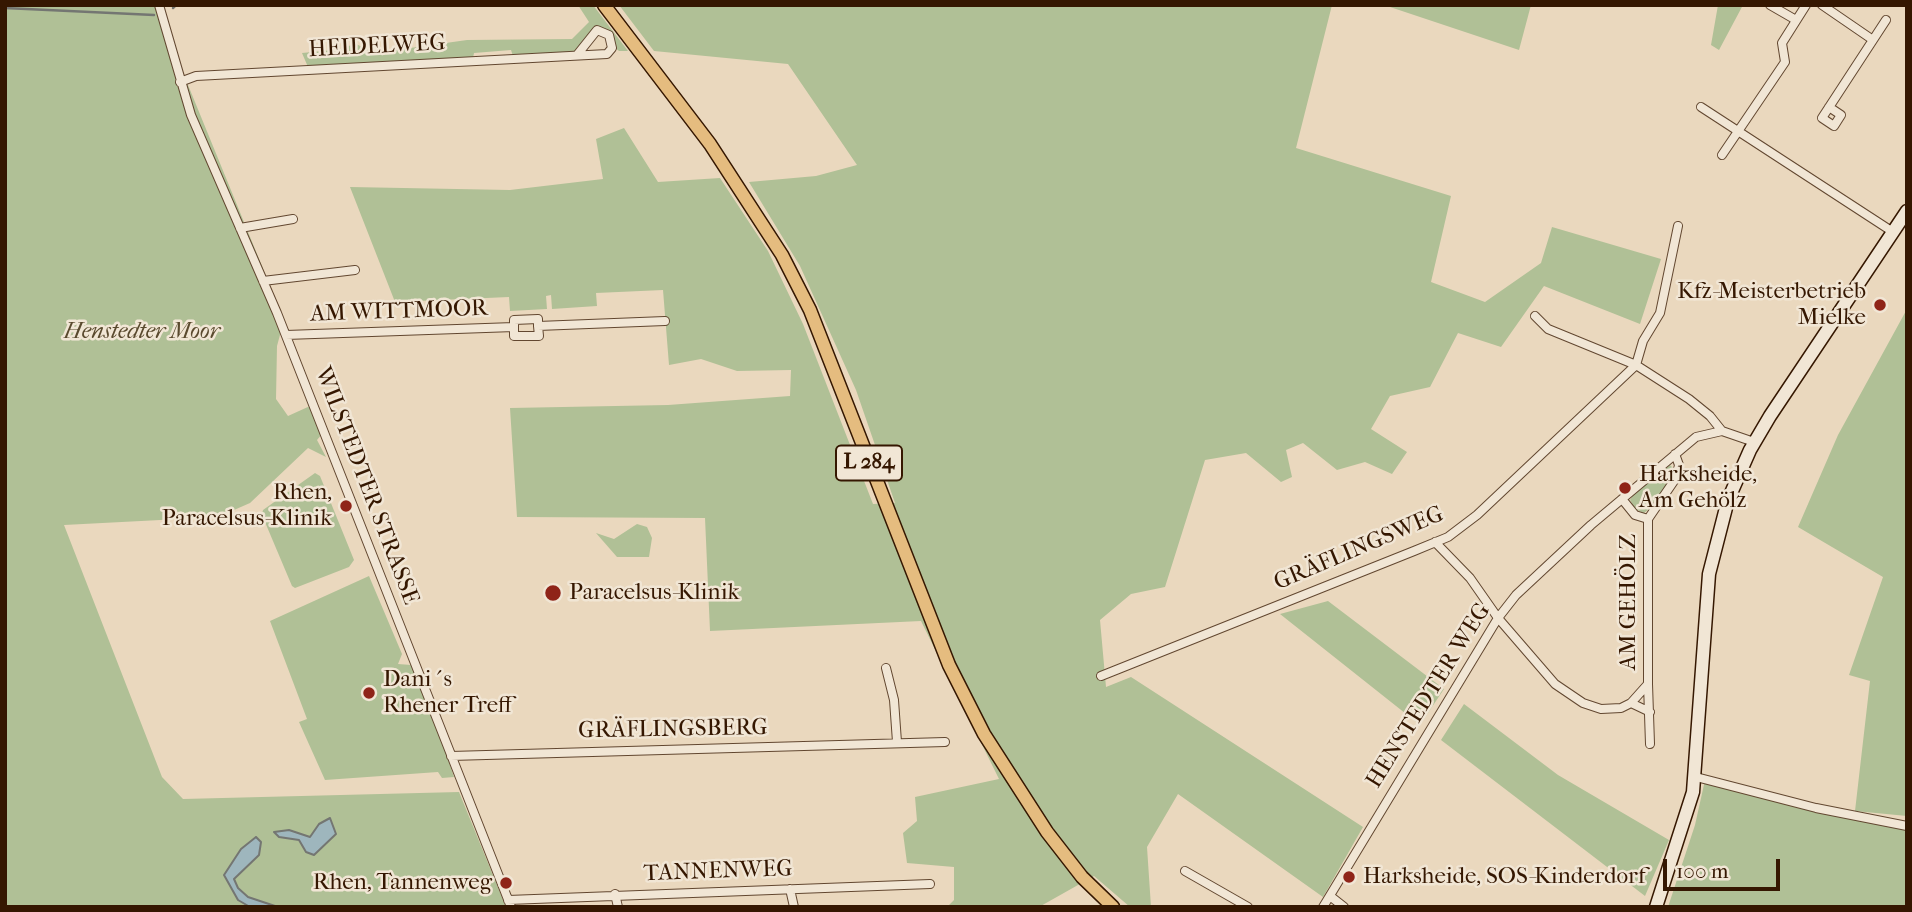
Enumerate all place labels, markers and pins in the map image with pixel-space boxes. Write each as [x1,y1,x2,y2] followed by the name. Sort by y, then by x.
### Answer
[1677,278,1866,332] place label: Kfz-Meisterbetrieb Mielke
[1872,297,1888,313] marker: Kfz-Meisterbetrieb Mielke
[1639,461,1757,515] place label: Harksheide, Am Gehölz
[162,479,332,533] place label: Rhen, Paracelsus-Klinik
[1617,480,1633,496] marker: Harksheide, Am Gehölz
[338,498,354,514] marker: Rhen, Paracelsus-Klinik
[569,579,739,607] place label: Paracelsus-Klinik
[543,583,563,603] marker: Paracelsus-Klinik
[383,666,512,720] place label: Dani´s Rhener Treff
[361,685,377,701] marker: Dani´s Rhener Treff
[1363,863,1645,891] place label: Harksheide, SOS-Kinderdorf
[313,869,492,897] place label: Rhen, Tannenweg
[1341,869,1357,885] marker: Harksheide, SOS-Kinderdorf
[498,875,514,891] marker: Rhen, Tannenweg

